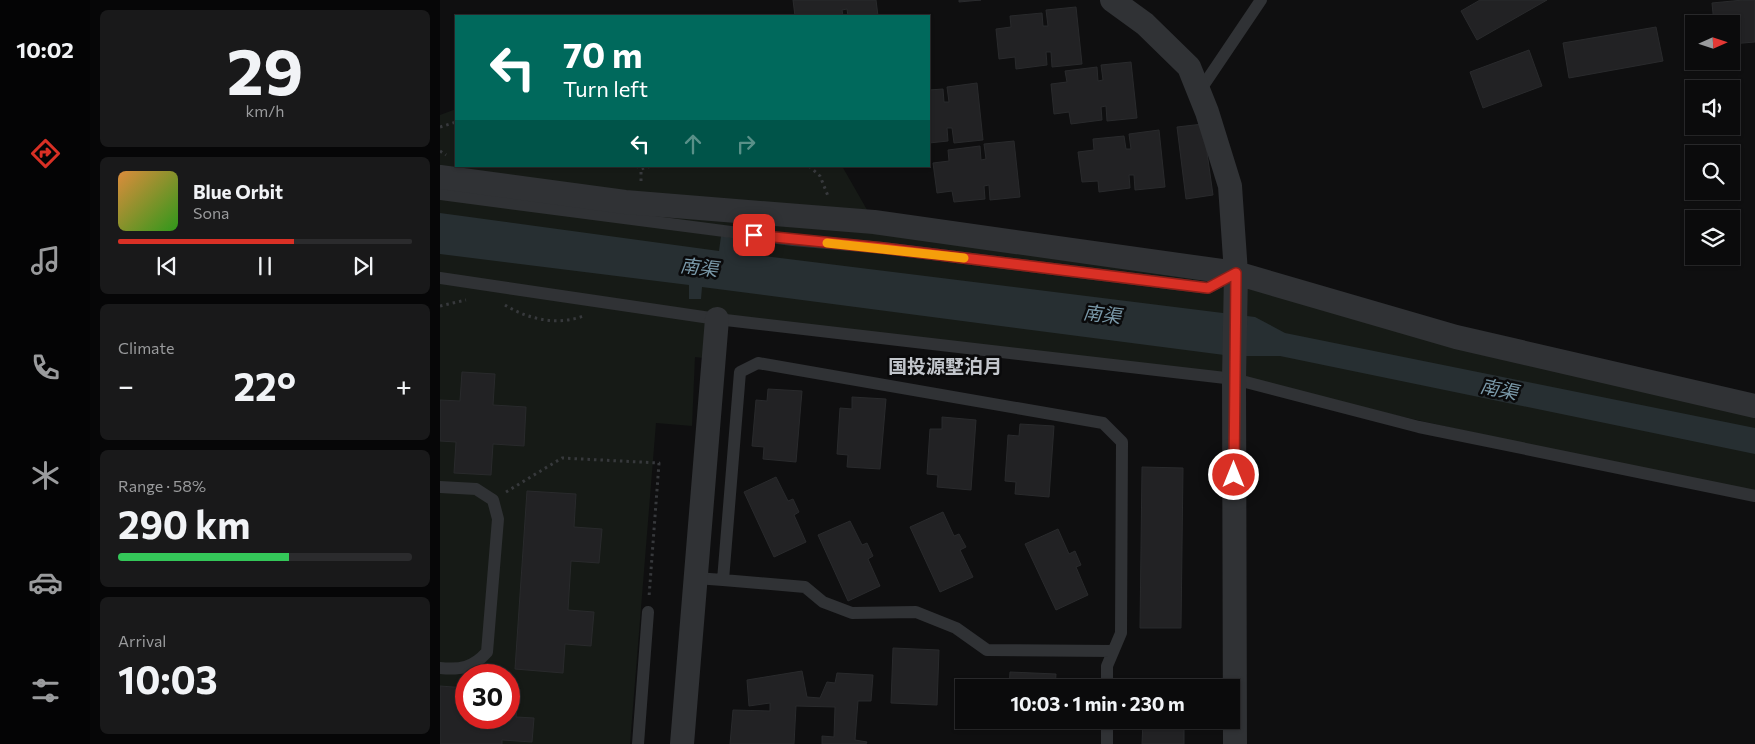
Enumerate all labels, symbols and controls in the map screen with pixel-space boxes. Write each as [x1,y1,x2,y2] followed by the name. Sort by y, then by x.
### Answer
[1685,15,1740,70] north arrow
[1685,15,1740,265] map controls
[227,29,303,108] text: 29
[563,32,643,75] text: 70 m
[480,35,545,100] icon: left
[16,36,74,63] text: 10:02
[563,75,648,102] text: Turn left
[1685,80,1740,135] button: sound
[246,101,284,120] text: km/h
[626,130,654,158] icon: left
[679,130,707,158] icon: ahead
[732,130,760,158] icon: right
[28,136,63,171] icon: directions
[1685,145,1740,200] button: search
[193,180,283,203] text: Blue Orbit
[193,203,229,222] text: Sona
[1685,210,1740,265] button: layers
[733,214,775,256] pin
[740,221,768,249] icon: arrive
[28,243,63,278] icon: music
[153,252,181,280] icon: previous
[251,252,279,280] icon: pause
[349,252,377,280] icon: next
[679,253,722,281] water label: 南渠
[1082,300,1125,328] water label: 南渠
[118,338,174,357] text: Climate
[28,350,63,385] icon: phone
[888,354,1002,377] district label: 国投源墅泊月
[233,362,296,409] text: 22°
[118,368,134,402] text: −
[396,368,412,402] text: +
[1478,373,1523,404] water label: 南渠
[1207,448,1259,500] position arrow
[28,458,63,493] icon: climate
[118,476,206,495] text: Range · 58%
[118,500,250,547] text: 290 km
[28,565,63,600] icon: car
[118,631,166,650] text: Arrival
[118,655,218,702] text: 10:03
[455,664,520,729] speed limit sign: 30
[28,673,63,708] icon: filters
[1010,692,1185,715] text: 10:03 · 1 min · 230 m

